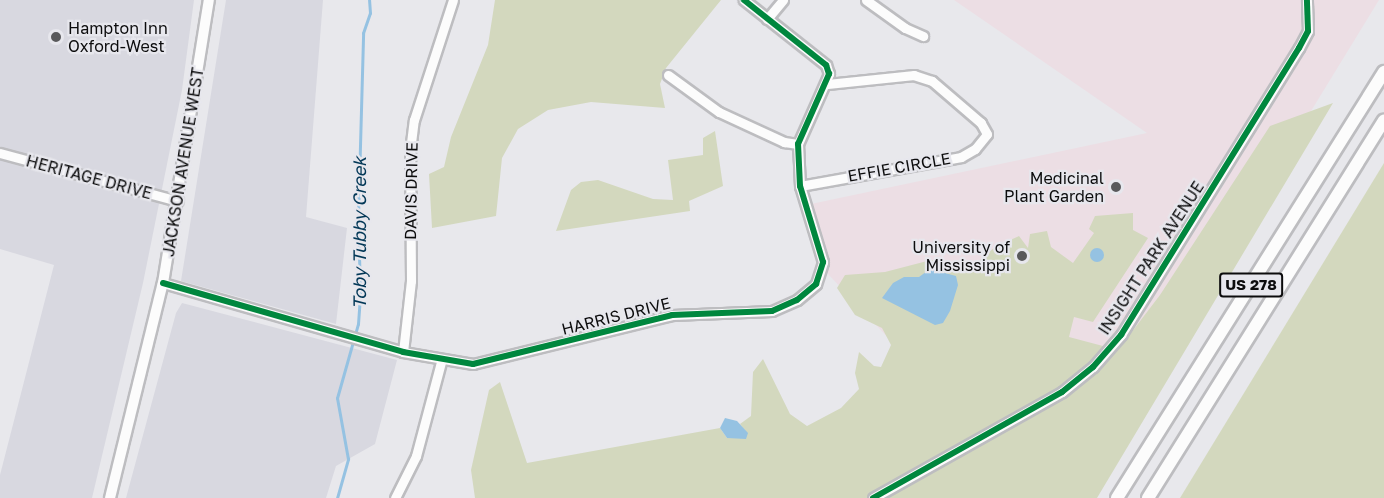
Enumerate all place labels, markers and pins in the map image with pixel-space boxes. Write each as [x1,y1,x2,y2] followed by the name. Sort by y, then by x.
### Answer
[68,18,168,56] place label: Hampton Inn Oxford-West
[49,30,63,44] marker: Hampton Inn Oxford-West
[1004,168,1104,206] place label: Medicinal Plant Garden
[1109,180,1123,194] marker: Medicinal Plant Garden
[912,237,1010,275] place label: University of Mississippi
[1015,249,1029,263] marker: University of Mississippi

